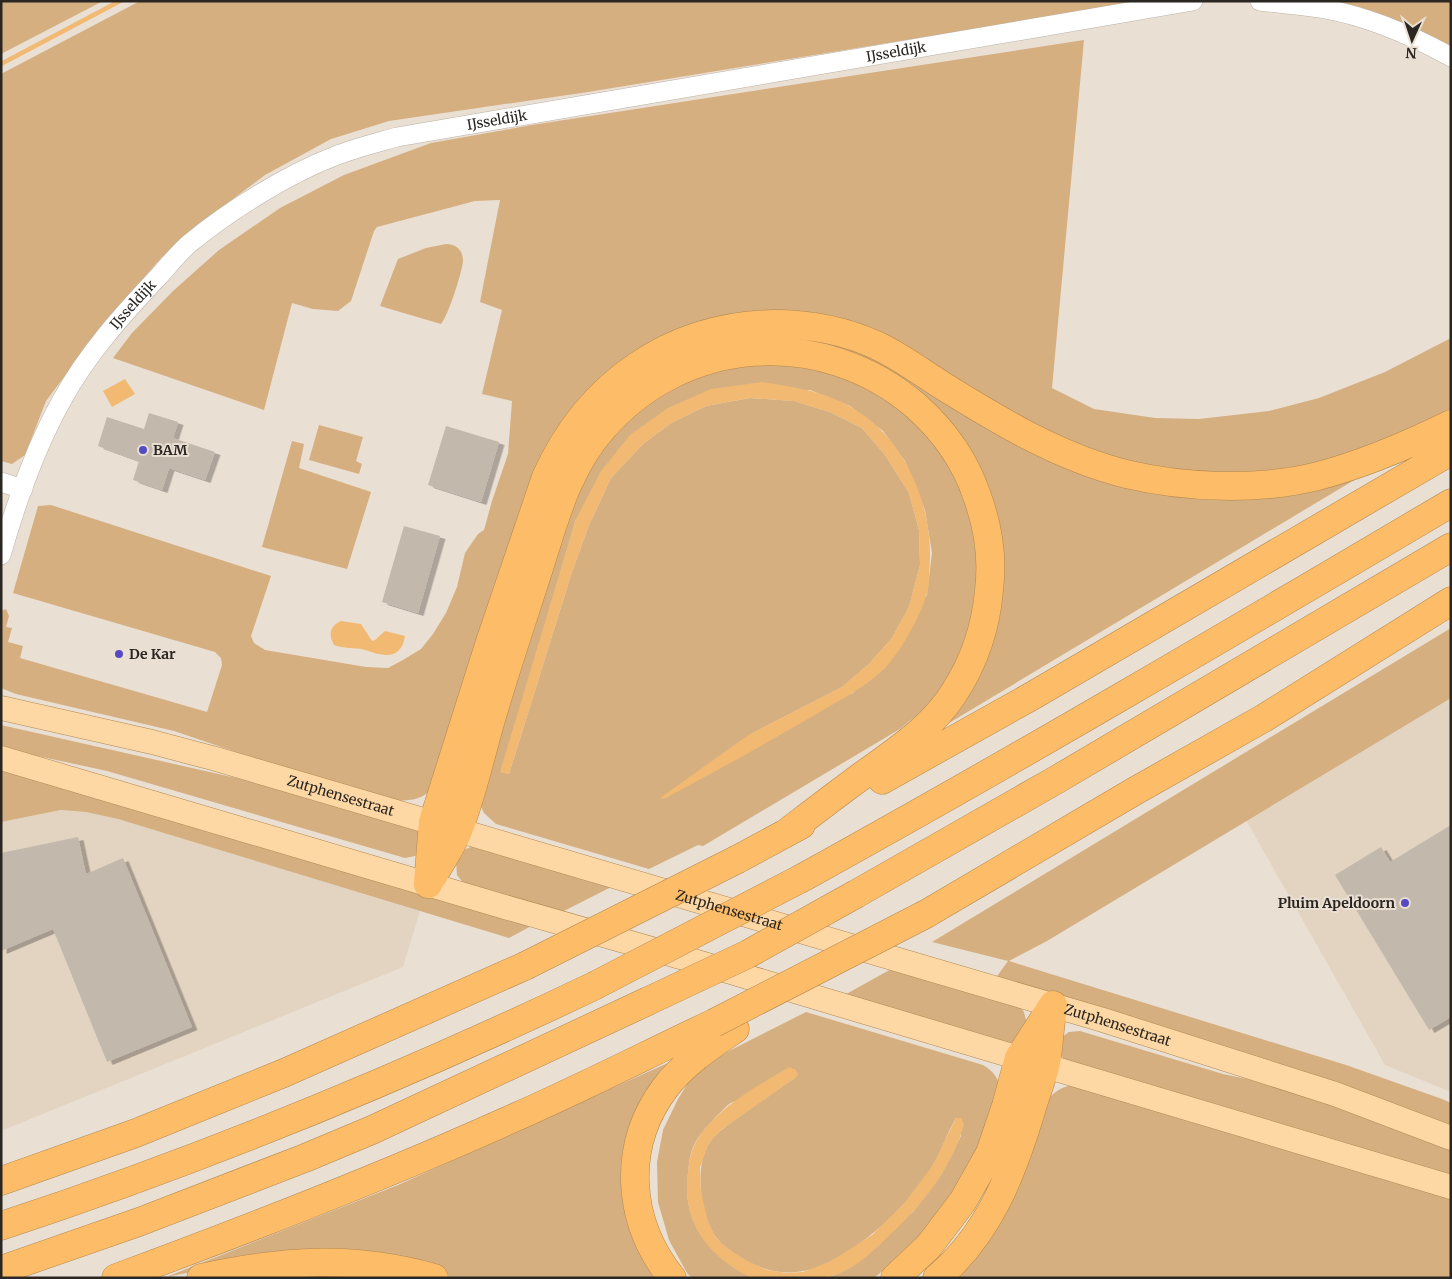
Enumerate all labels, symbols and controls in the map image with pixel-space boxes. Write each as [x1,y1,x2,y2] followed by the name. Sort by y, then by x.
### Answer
[1387,15,1437,65] north arrow
[865,38,928,66] street label: IJsseldijk
[1405,44,1417,62] text: N
[465,106,528,134] street label: IJsseldijk
[106,276,160,333] street label: IJsseldijk
[153,441,188,459] place label: BAM
[137,444,149,456] marker: BAM
[129,645,176,663] place label: De Kar
[113,648,125,660] marker: De Kar
[285,771,397,820] street label: Zutphensestraat
[674,886,785,934] street label: Zutphensestraat
[1278,894,1395,912] place label: Pluim Apeldoorn
[1399,897,1411,909] marker: Pluim Apeldoorn
[1062,1000,1174,1050] street label: Zutphensestraat

